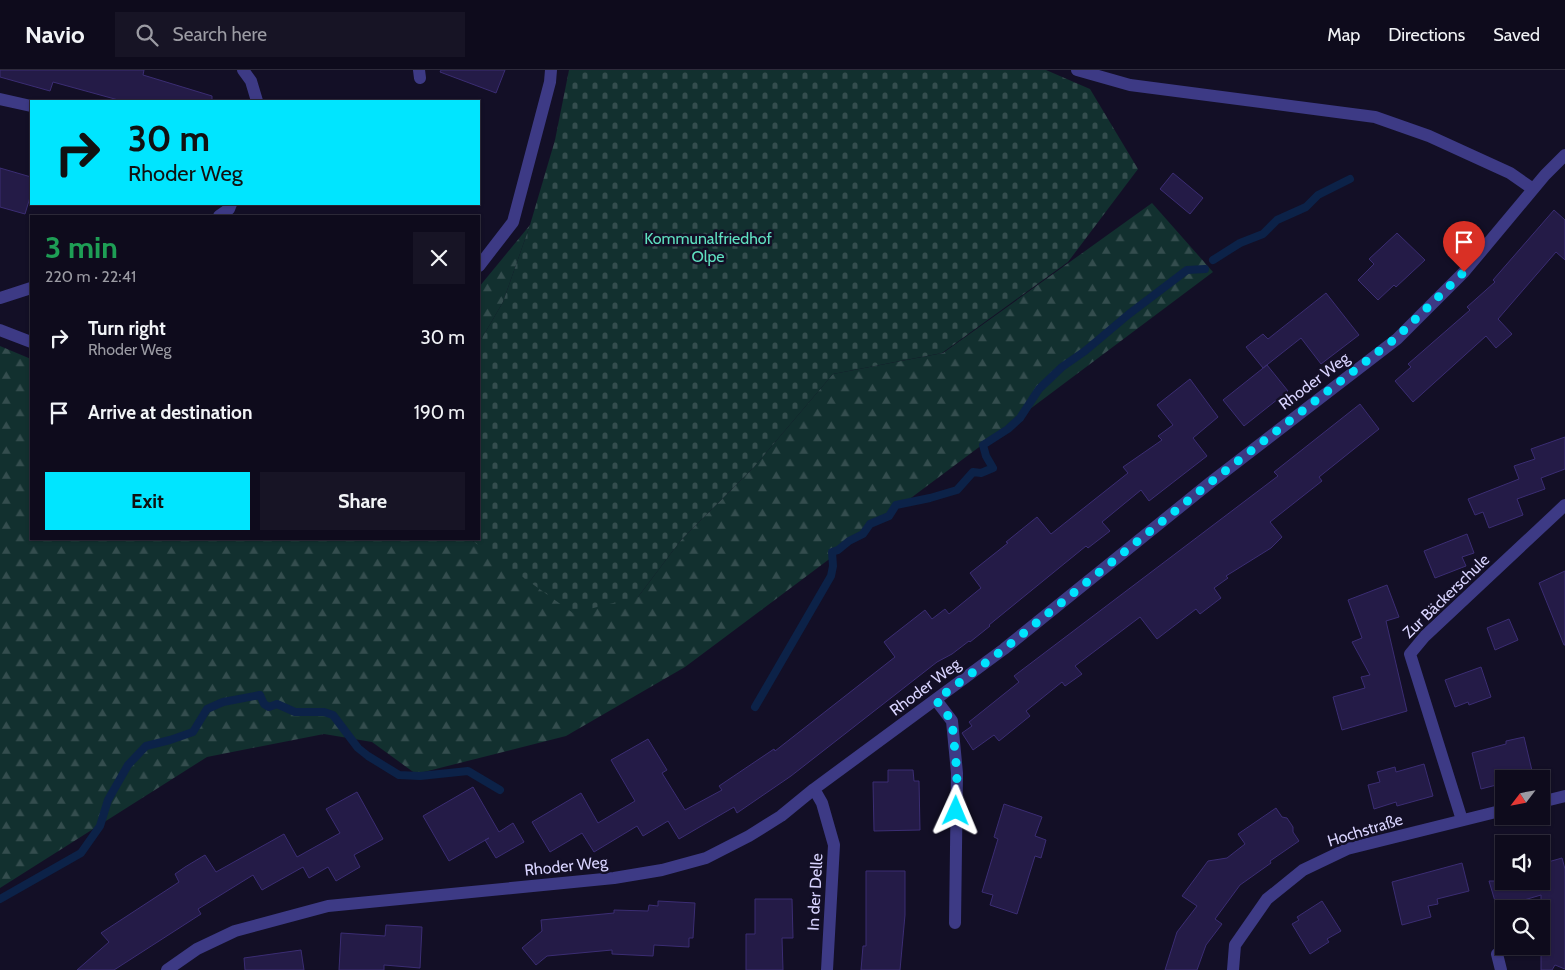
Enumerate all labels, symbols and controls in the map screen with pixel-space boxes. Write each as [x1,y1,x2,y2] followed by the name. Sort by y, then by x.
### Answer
[115,12,465,57] search box
[25,20,85,49] text: Navio
[133,21,161,49] icon: search
[173,23,267,46] text: Search here
[1327,24,1360,46] text: Map
[1388,24,1465,46] text: Directions
[1493,24,1540,46] text: Saved
[128,117,210,160] text: 30 m
[45,120,110,185] icon: right
[128,160,243,187] text: Rhoder Weg
[1443,221,1485,272] pin
[1450,228,1478,256] icon: arrive
[45,229,118,266] text: 3 min
[644,229,773,266] park label: Kommunalfriedhof Olpe
[413,232,465,284] button: close
[45,267,136,286] text: 220 m · 22:41
[88,317,166,340] text: Turn right
[45,324,73,352] icon: right
[421,326,465,349] text: 30 m
[88,340,171,359] text: Rhoder Weg
[1275,348,1354,414] street label: Rhoder Weg
[45,399,73,427] icon: arrive
[88,401,252,424] text: Arrive at destination
[414,401,465,424] text: 190 m
[45,472,250,530] button: Exit
[260,472,465,530] button: Share
[1399,550,1493,642] street label: Zur Bäckerschule
[886,654,965,720] street label: Rhoder Weg
[1495,770,1550,825] north arrow
[1495,770,1550,955] map controls
[929,784,981,836] position arrow
[1325,810,1405,850] street label: Hochstraße
[1495,835,1550,890] button: sound
[524,852,609,880] street label: Rhoder Weg
[803,853,827,931] street label: In der Delle
[1495,900,1550,955] button: search

